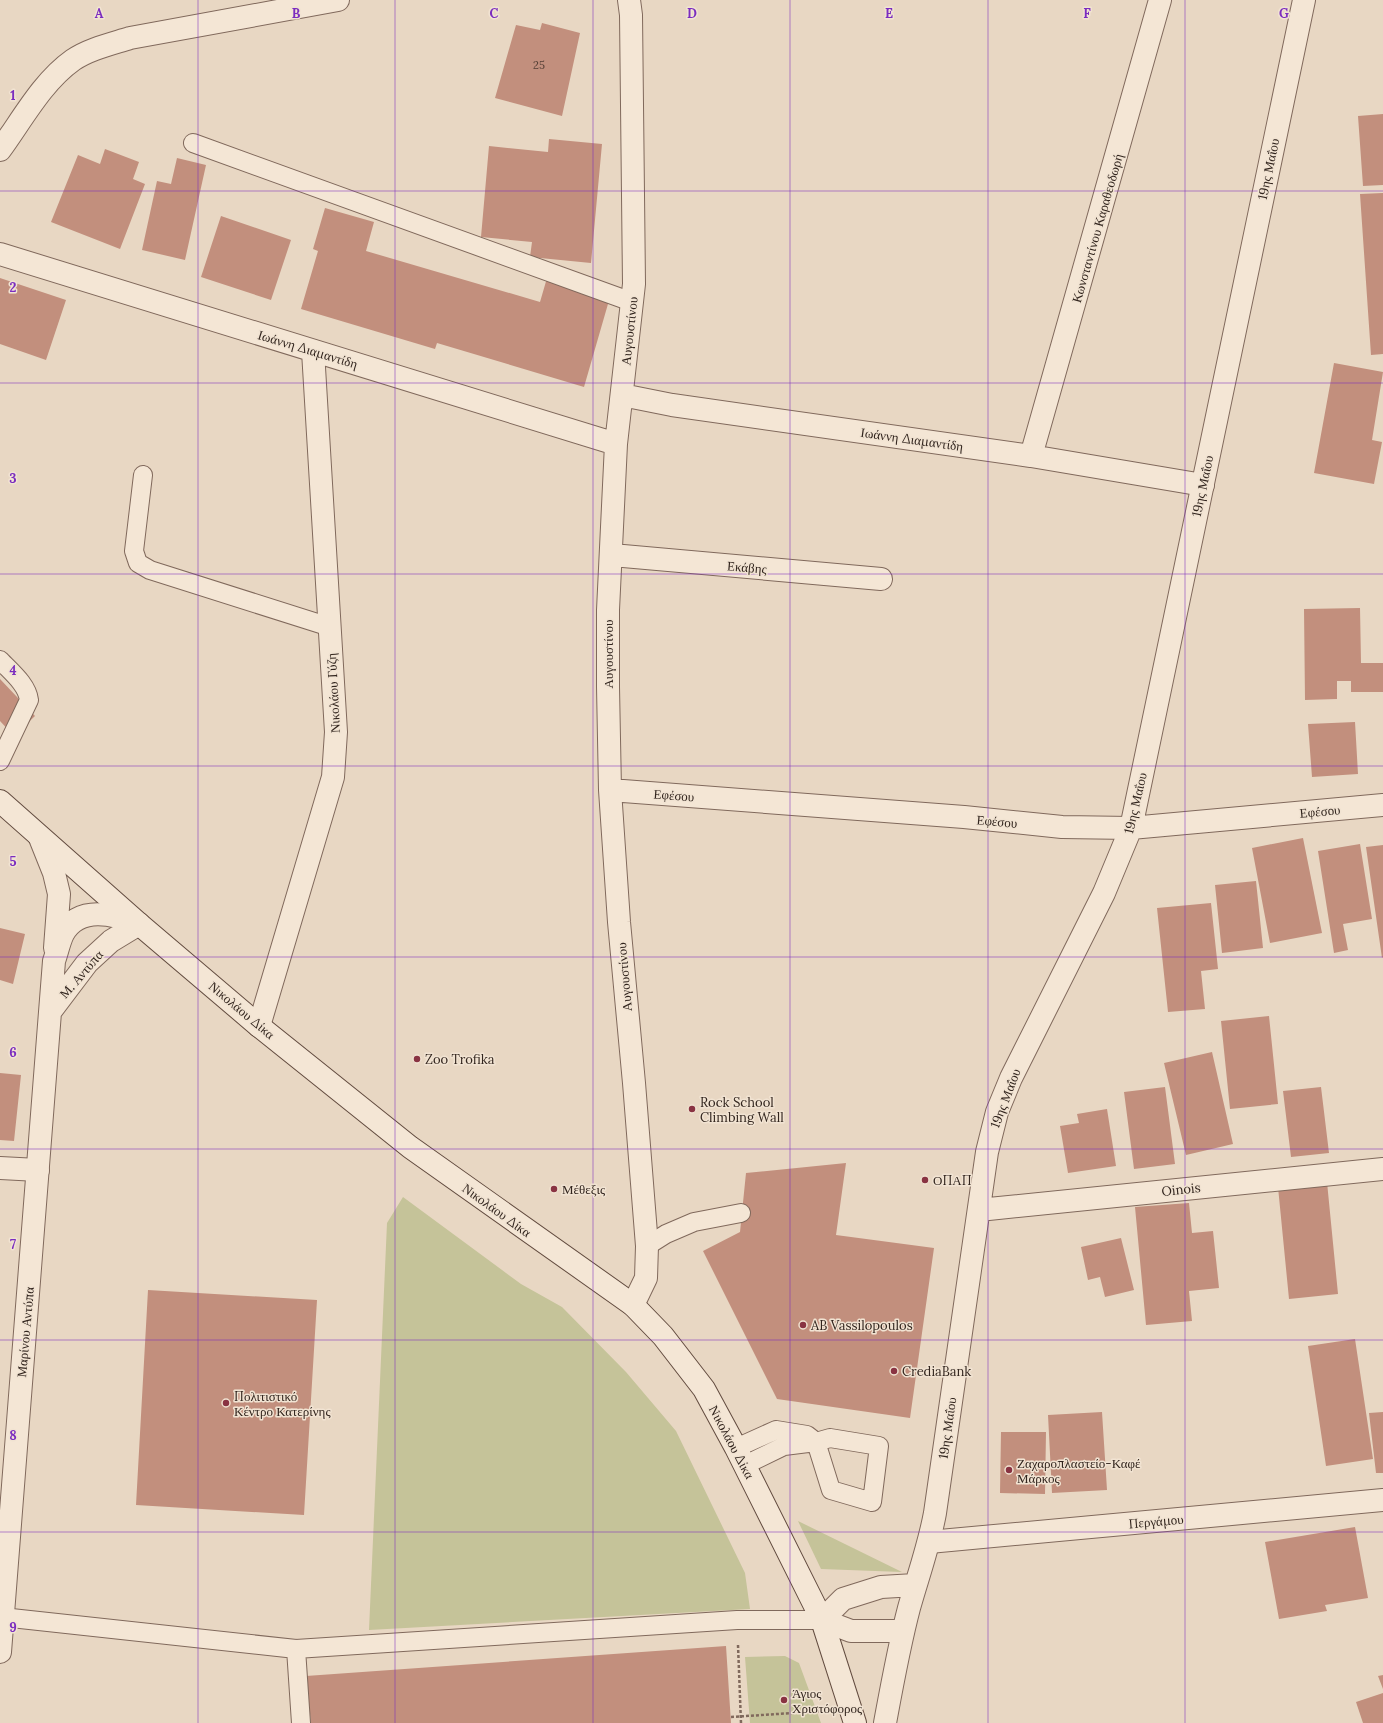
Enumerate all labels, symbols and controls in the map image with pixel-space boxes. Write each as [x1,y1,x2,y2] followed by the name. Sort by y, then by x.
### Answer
[95,5,104,22] text: A
[292,5,301,22] text: B
[490,5,499,22] text: C
[687,5,697,22] text: D
[885,5,893,22] text: E
[1083,5,1091,22] text: F
[1279,5,1289,22] text: G
[533,58,545,72] house number: 25
[10,87,16,104] text: 1
[1254,137,1283,201] street label: 19ης Μαΐου
[1068,151,1127,305] street label: Κωνσταντίνου Καραθεοδωρή
[10,279,17,296] text: 2
[617,296,642,366] street label: Αυγουστίνου
[256,326,360,373] street label: Ιωάννη Διαμαντίδη
[860,424,964,455] street label: Ιωάννη Διαμαντίδη
[1188,454,1217,518] street label: 19ης Μαΐου
[9,470,17,487] text: 3
[726,557,768,578] street label: Εκάβης
[600,619,617,689] street label: Αυγουστίνου
[323,652,344,734] street label: Νικολάου Γύζη
[9,662,17,679] text: 4
[1120,771,1151,835] street label: 19ης Μαΐου
[653,786,695,805] street label: Εφέσου
[1299,801,1341,822] street label: Εφέσου
[976,811,1018,832] street label: Εφέσου
[9,853,17,870] text: 5
[613,942,636,1012] street label: Αυγουστίνου
[56,947,107,1002] street label: Μ. Αντύπα
[205,978,278,1043] street label: Νικολάου Δίκα
[9,1044,17,1061] text: 6
[425,1051,495,1068] place label: Zoo Trofika
[412,1054,422,1064] marker: Zoo Trofika
[986,1066,1025,1130] street label: 19ης Μαΐου
[700,1094,784,1126] place label: Rock School Climbing Wall
[687,1104,697,1114] marker: Rock School Climbing Wall
[933,1172,972,1189] place label: ΟΠΑΠ
[920,1175,930,1185] marker: ΟΠΑΠ
[1161,1179,1201,1200] street label: Oinois
[459,1180,535,1241] street label: Νικολάου Δίκα
[562,1181,606,1198] place label: Μέθεξις
[549,1184,559,1194] marker: Μέθεξις
[10,1236,16,1253] text: 7
[13,1286,38,1378] street label: Μαρίνου Αντύπα
[810,1317,913,1334] place label: AB Vassilopoulos
[798,1320,808,1330] marker: AB Vassilopoulos
[902,1363,971,1380] place label: CrediaBank
[889,1366,899,1376] marker: CrediaBank
[234,1388,331,1420] place label: Πολιτιστικό Κέντρο Κατερίνης
[935,1396,960,1460] street label: 19ης Μαΐου
[221,1398,231,1408] marker: Πολιτιστικό Κέντρο Κατερίνης
[705,1403,758,1482] street label: Νικολάου Δίκα
[9,1427,17,1444] text: 8
[1017,1455,1141,1487] place label: Ζαχαροπλαστείο-Καφέ Μάρκος
[1004,1465,1014,1475] marker: Ζαχαροπλαστείο-Καφέ Μάρκος
[1128,1511,1184,1532] street label: Περγάμου
[9,1619,17,1636] text: 9
[792,1685,863,1717] place label: Άγιος Χριστόφορος
[779,1695,789,1705] marker: Άγιος Χριστόφορος

